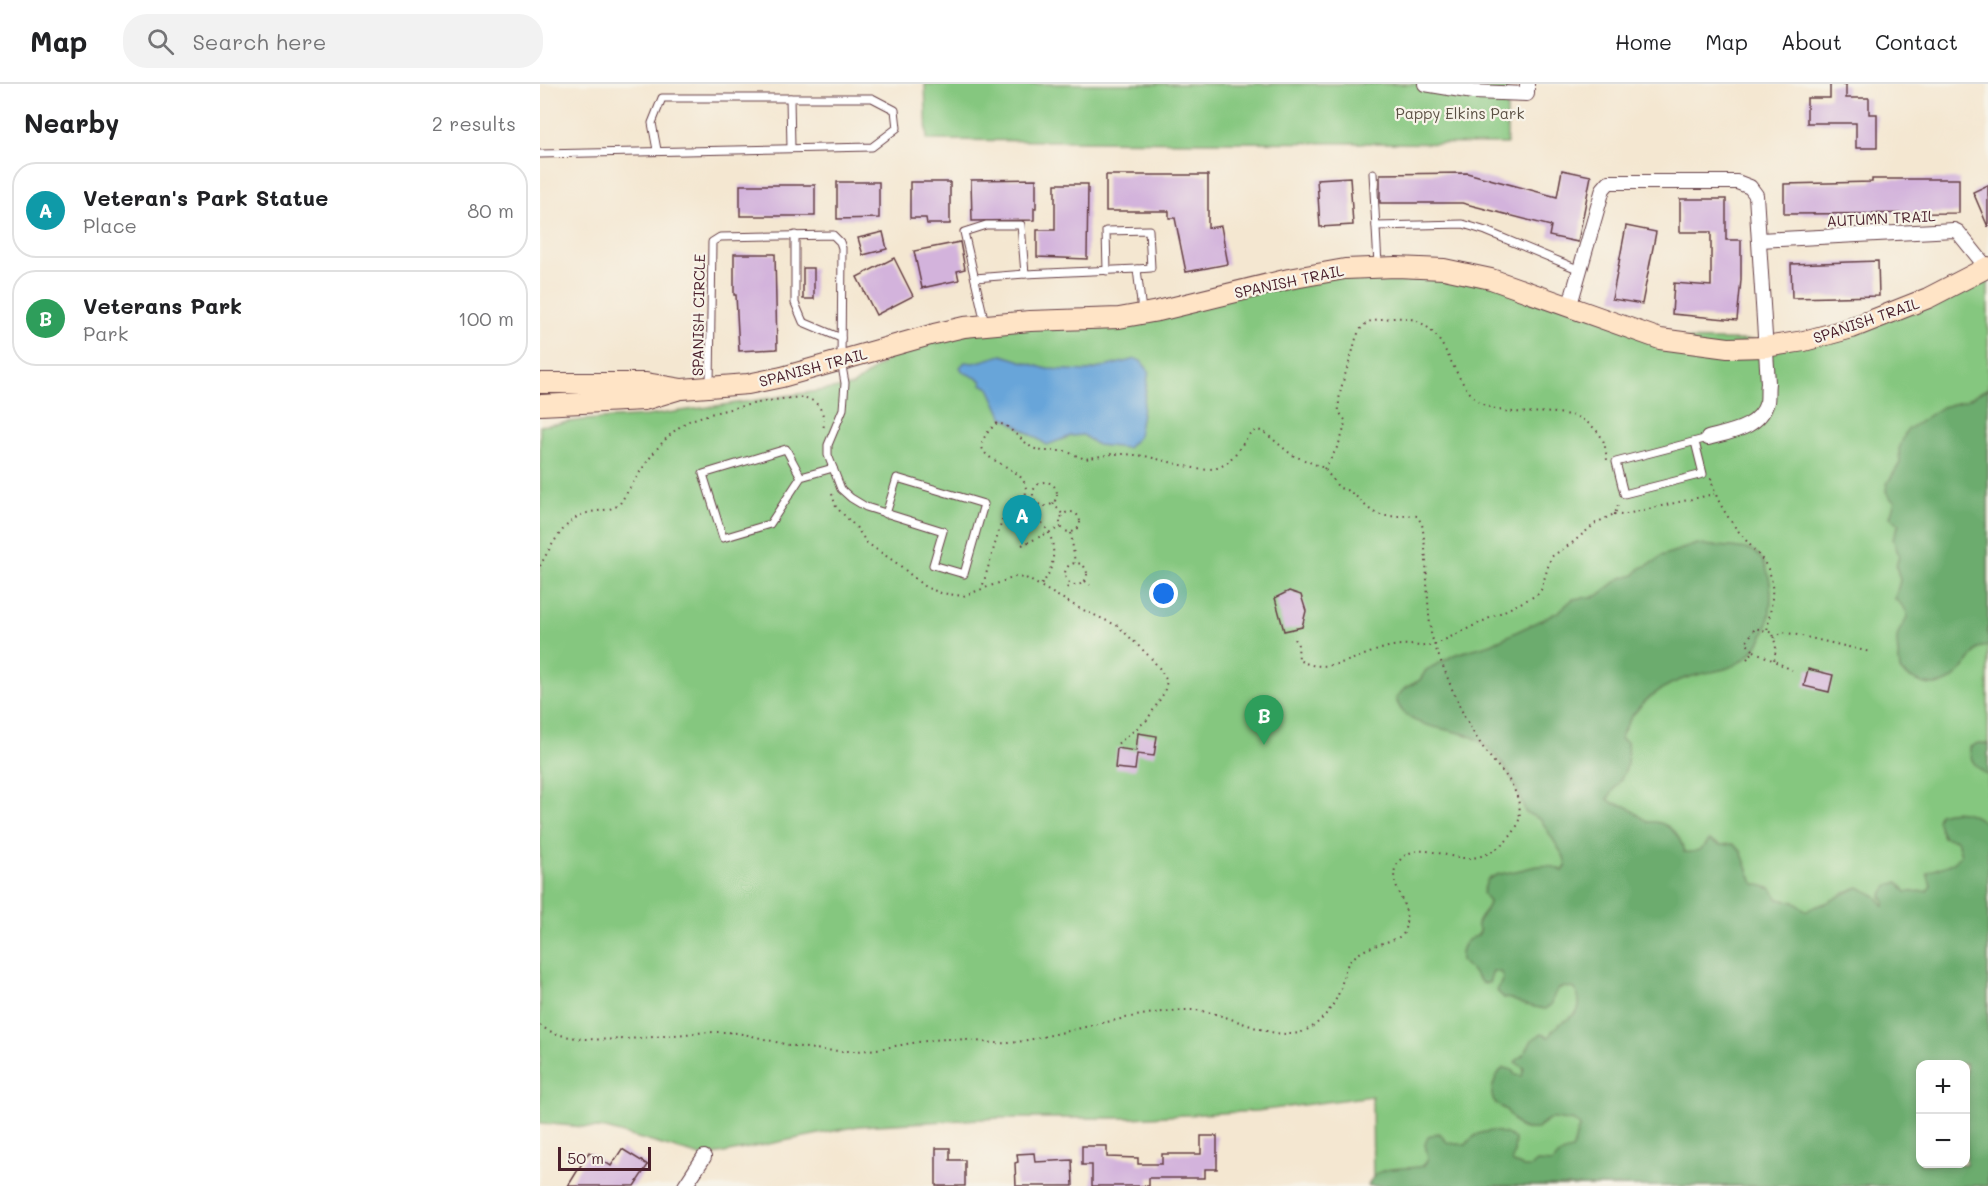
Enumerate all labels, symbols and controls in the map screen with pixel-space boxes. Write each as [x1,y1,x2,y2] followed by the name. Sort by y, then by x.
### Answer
[123,14,543,68] search box
[30,23,87,59] text: Map
[144,25,177,58] icon: search
[192,27,326,56] text: Search here
[1615,28,1672,55] text: Home
[1705,28,1748,55] text: Map
[1781,28,1842,55] text: About
[1875,28,1958,55] text: Contact
[1396,103,1525,123] park label: Pappy Elkins Park
[24,106,119,140] text: Nearby
[432,110,516,136] text: 2 results
[83,183,328,212] text: Veteran's Park Statue
[39,197,52,223] text: A
[467,197,514,223] text: 80 m
[1826,205,1936,231] street label: AUTUMN TRAIL
[83,212,137,238] text: Place
[687,253,709,376] street label: SPANISH CIRCLE
[1233,260,1346,302] street label: SPANISH TRAIL
[83,291,242,320] text: Veterans Park
[1810,292,1922,348] street label: SPANISH TRAIL
[39,305,52,331] text: B
[458,305,514,331] text: 100 m
[83,320,128,346] text: Park
[757,343,869,391] street label: SPANISH TRAIL
[1002,496,1042,545] pin: A
[1149,579,1178,608] your location
[1244,696,1284,745] pin: B
[1916,1060,1970,1168] map controls
[1916,1060,1970,1114] button: +
[1916,1114,1970,1168] button: −
[558,1144,651,1172] scale bar
[567,1147,604,1168] text: 50 m

